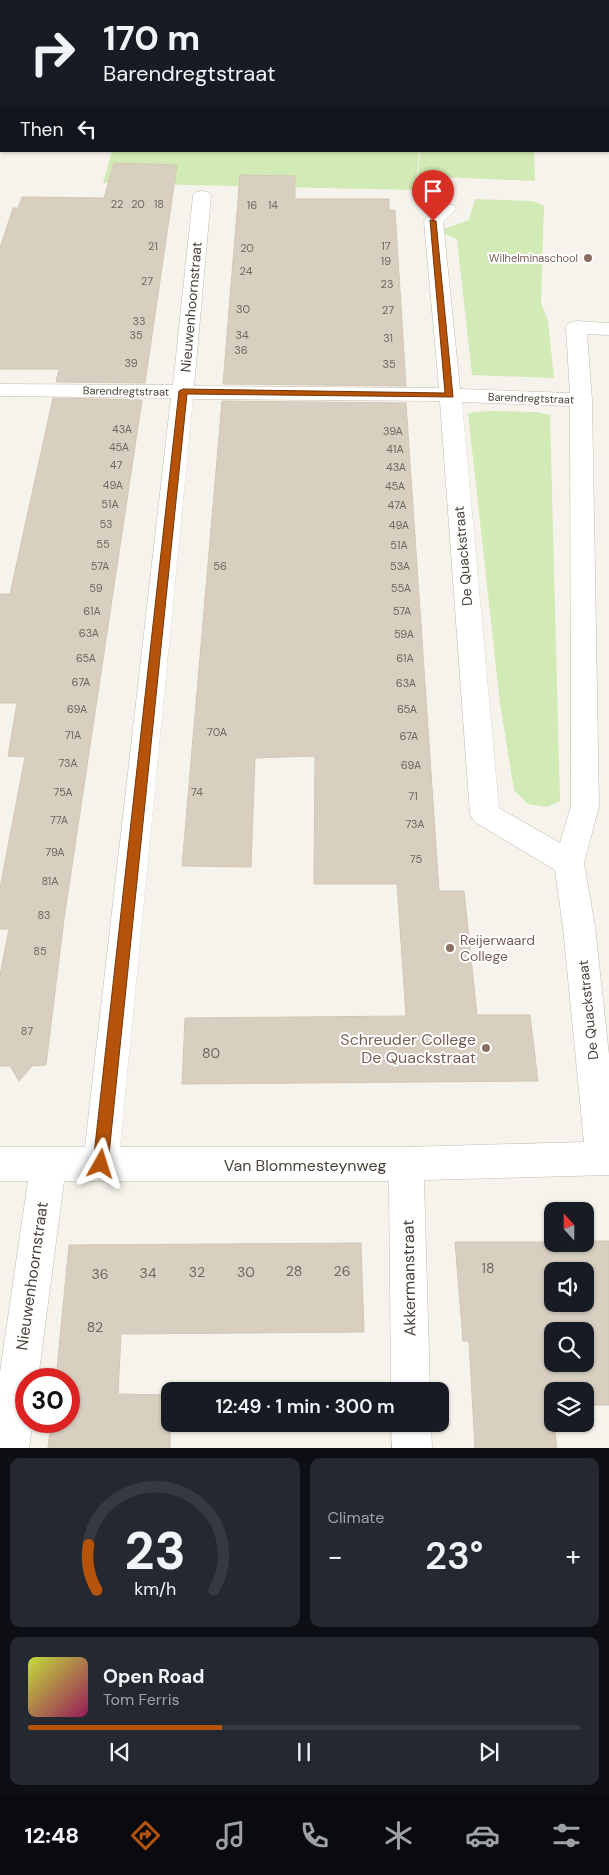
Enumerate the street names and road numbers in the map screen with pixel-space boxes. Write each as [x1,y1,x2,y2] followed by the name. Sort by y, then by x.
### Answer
[176,241,206,373] street label: Nieuwenhoornstraat
[83,383,169,399] street label: Barendregtstraat
[488,389,574,407] street label: Barendregtstraat
[450,505,476,607] street label: De Quackstraat
[574,959,602,1061] street label: De Quackstraat
[224,1155,386,1176] street label: Van Blommesteynweg
[11,1200,53,1352] street label: Nieuwenhoornstraat
[397,1219,421,1337] street label: Akkermanstraat

